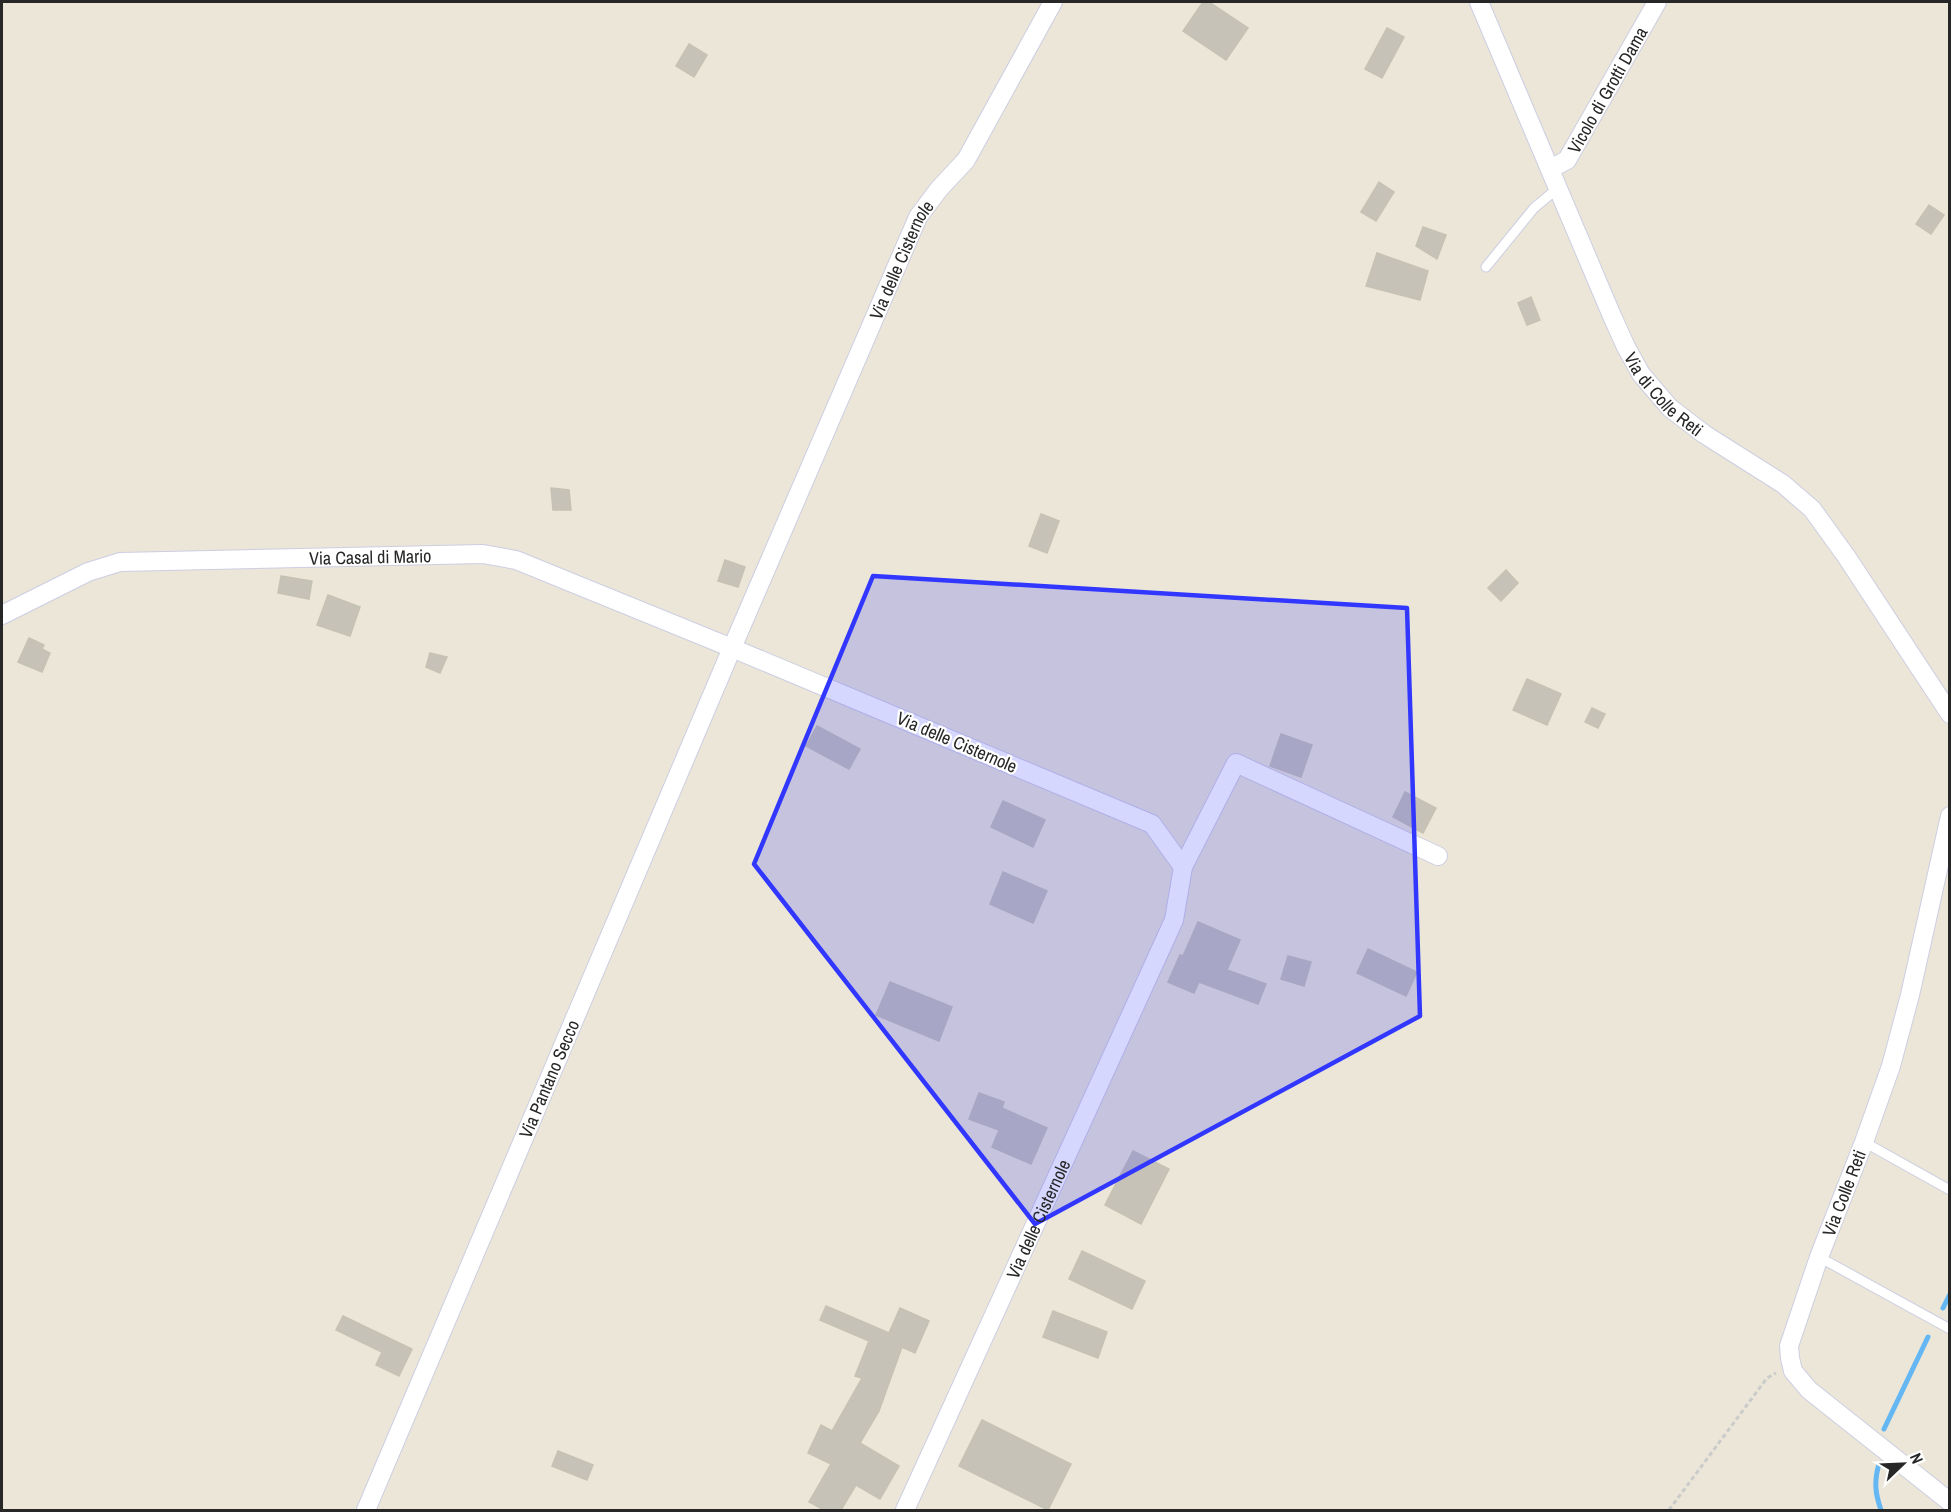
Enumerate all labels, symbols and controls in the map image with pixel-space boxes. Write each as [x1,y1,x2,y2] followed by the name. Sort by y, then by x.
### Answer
[1561,22,1653,158] street label: Vicolo di Grotti Dama
[863,195,939,323] street label: Via delle Cisternole
[1619,347,1709,442] street label: Via di Colle Reti
[309,543,432,570] street label: Via Casal di Mario
[893,705,1021,779] street label: Via delle Cisternole
[513,1016,585,1142] street label: Via Pantano Secco
[1816,1146,1872,1240] street label: Via Colle Reti
[1000,1155,1076,1283] street label: Via delle Cisternole
[1873,1434,1933,1494] north arrow
[1905,1449,1929,1467] text: N

